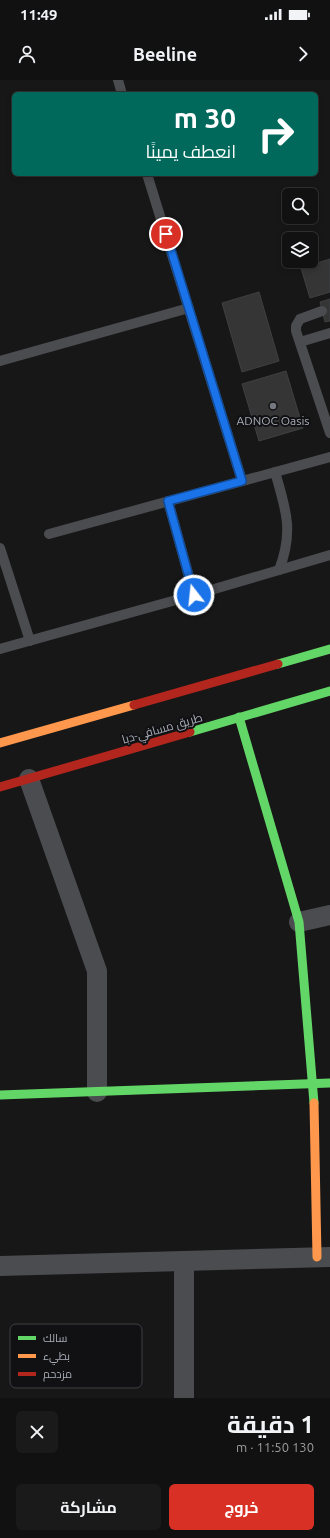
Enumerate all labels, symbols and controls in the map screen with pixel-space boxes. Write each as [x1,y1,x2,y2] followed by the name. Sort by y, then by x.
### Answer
[20,6,58,23] text: 11:49
[16,43,38,65] icon: person
[292,43,314,65] icon: forward
[133,44,197,64] text: Beeline
[174,102,236,133] text: 30 m
[250,108,302,160] icon: right
[145,141,236,161] text: انعطف يمينًا
[282,188,318,268] map controls
[282,188,318,224] button: search
[149,217,183,251] pin
[155,223,177,245] icon: arrive
[282,232,318,268] button: layers
[268,401,278,411] marker: ADNOC Oasis
[236,414,310,427] place label: ADNOC Oasis
[173,574,215,616] position arrow
[120,710,205,750] street label: طريق مسافي-دبا
[10,1324,142,1388] legend
[43,1332,67,1344] text: سالك
[43,1350,70,1365] text: بطيء
[43,1368,72,1382] text: مزدحم
[16,1411,58,1453] button: close
[227,1411,314,1438] text: 1 دقيقة
[236,1440,314,1454] text: 130 m · 11:50
[16,1484,161,1530] button: مشاركة
[169,1484,314,1530] button: خروج

